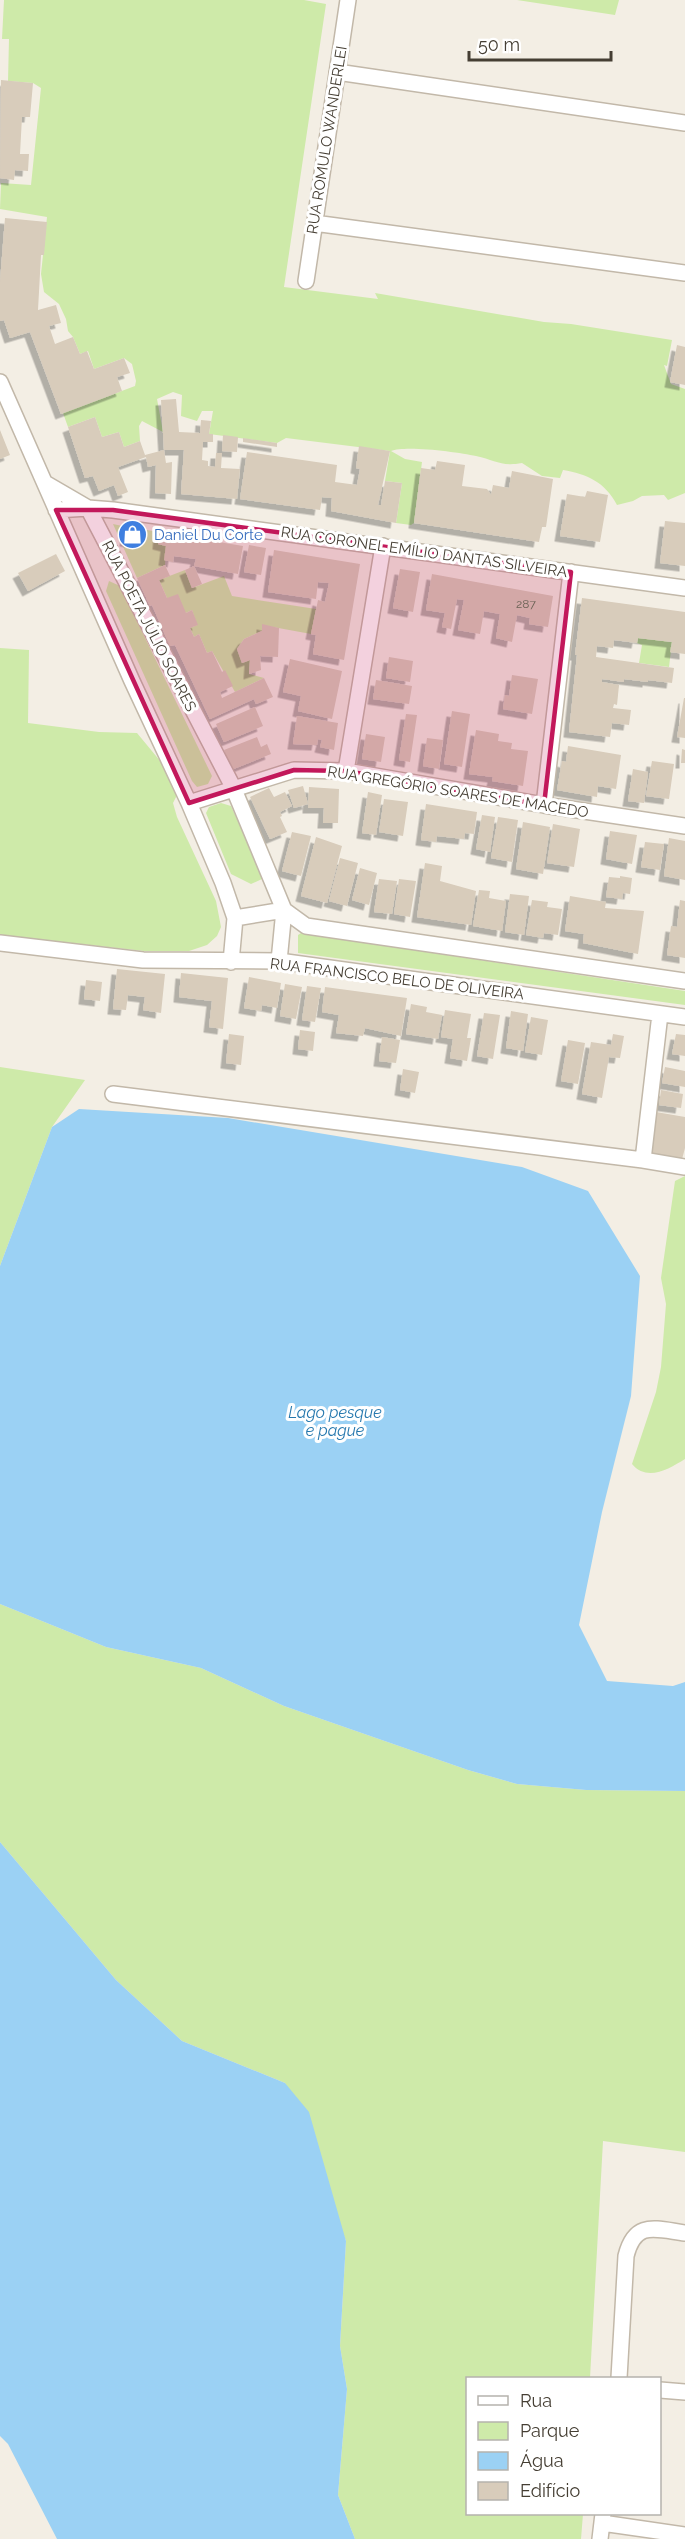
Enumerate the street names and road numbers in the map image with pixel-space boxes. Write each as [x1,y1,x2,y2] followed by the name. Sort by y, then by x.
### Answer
[303,45,351,235] street label: RUA ROMULO WANDERLEI
[280,523,568,581] street label: RUA CORONEL EMÍLIO DANTAS SILVEIRA
[98,538,200,714] street label: RUA POETA JÚLIO SOARES
[326,762,590,822] street label: RUA GREGÓRIO SOARES DE MACEDO
[269,954,525,1004] street label: RUA FRANCISCO BELO DE OLIVEIRA

